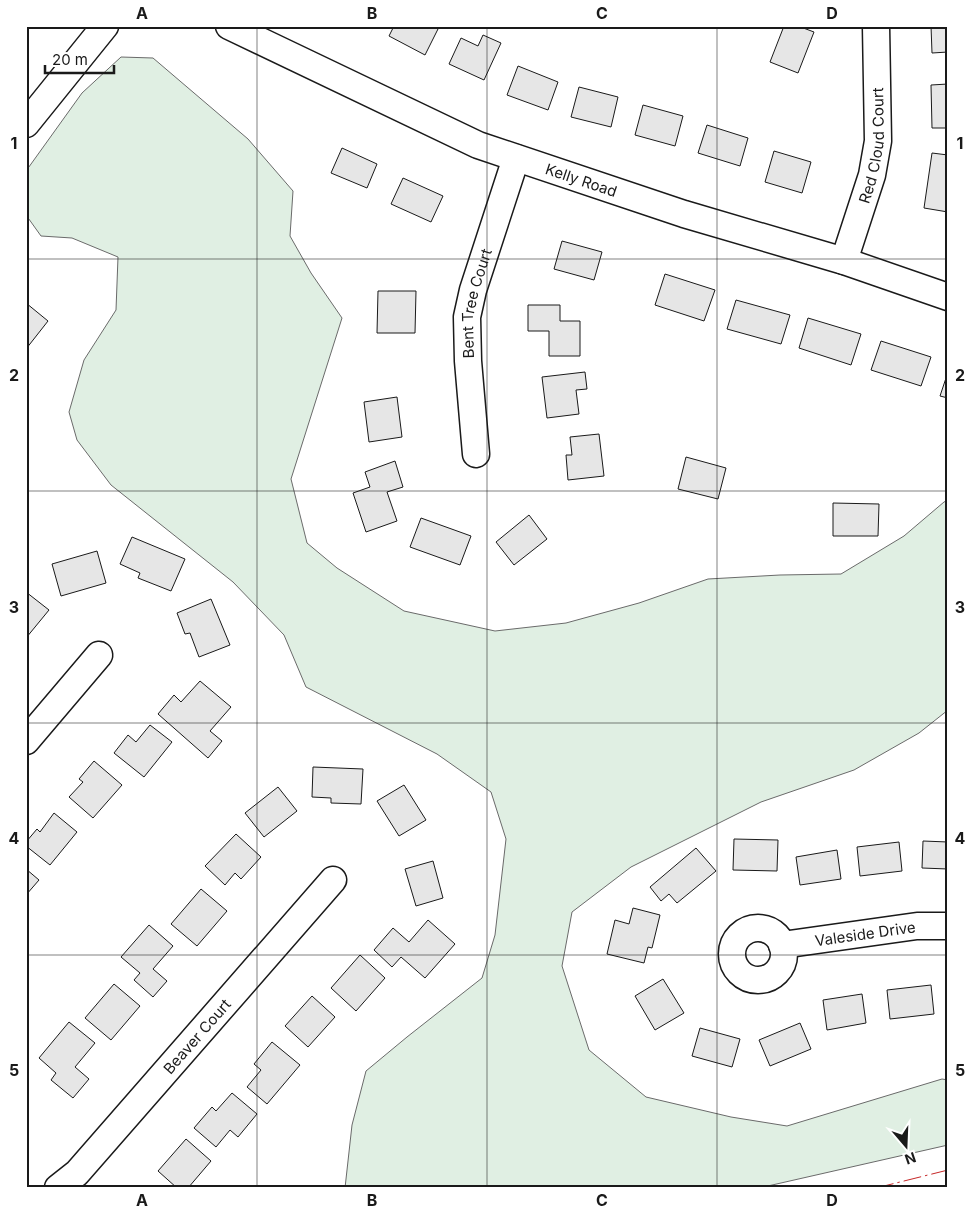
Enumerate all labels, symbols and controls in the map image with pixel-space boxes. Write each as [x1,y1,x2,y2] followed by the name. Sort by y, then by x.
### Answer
[136,3,148,23] text: A
[367,3,377,23] text: B
[596,3,608,23] text: C
[826,3,838,23] text: D
[45,42,114,74] scale bar
[52,50,88,69] text: 20 m
[854,87,887,206] street label: Red Cloud Court
[11,133,17,153] text: 1
[957,133,963,153] text: 1
[543,159,620,200] street label: Kelly Road
[457,246,495,359] street label: Bent Tree Court
[9,365,19,385] text: 2
[955,365,965,385] text: 2
[9,597,19,617] text: 3
[955,597,965,617] text: 3
[9,828,20,848] text: 4
[955,828,966,848] text: 4
[814,917,917,950] street label: Valeside Drive
[159,995,235,1078] street label: Beaver Court
[9,1060,19,1080] text: 5
[955,1060,965,1080] text: 5
[882,1122,932,1172] north arrow
[903,1149,918,1169] text: N
[136,1190,148,1210] text: A
[367,1190,377,1210] text: B
[596,1190,608,1210] text: C
[826,1190,838,1210] text: D

